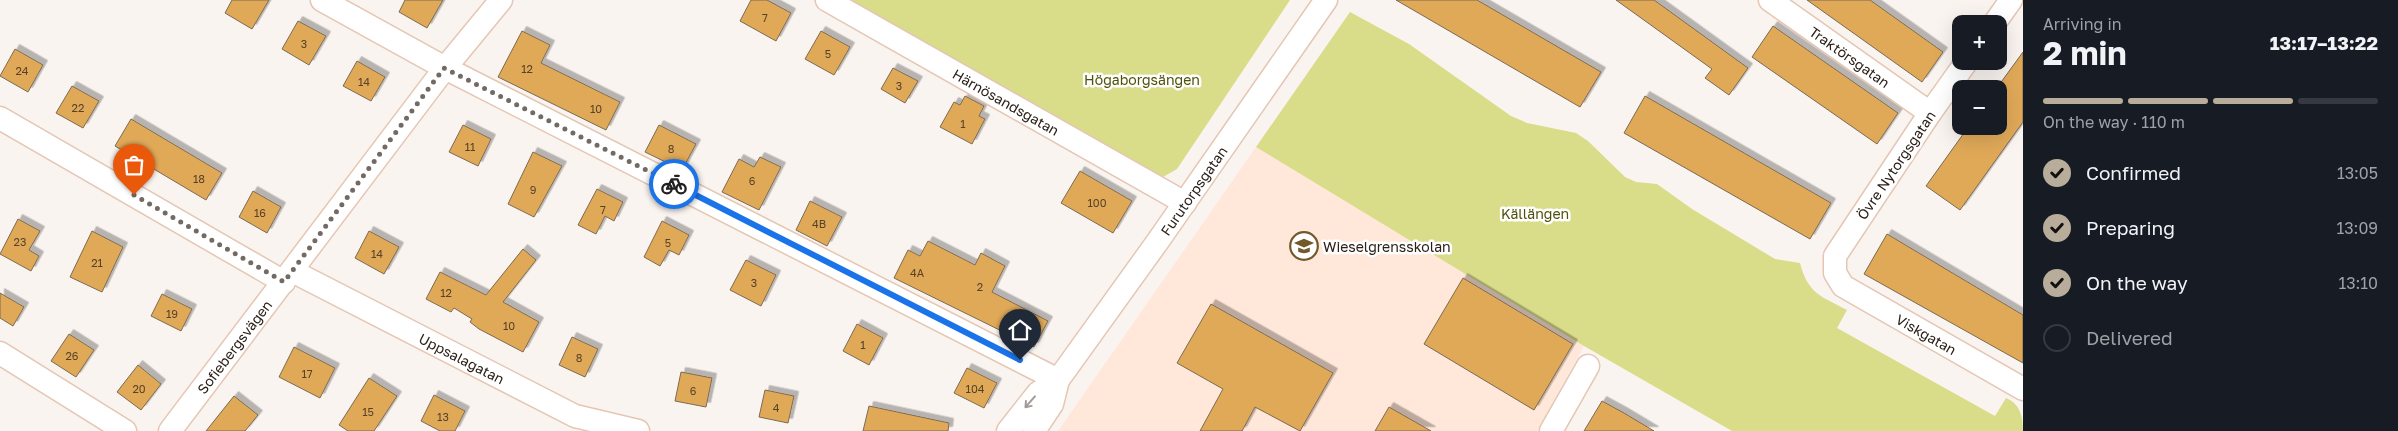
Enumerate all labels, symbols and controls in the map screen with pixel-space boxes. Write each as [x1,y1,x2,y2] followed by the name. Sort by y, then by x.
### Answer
[762,11,768,24] house number: 7
[2043,14,2122,34] text: Arriving in
[1952,15,2007,135] map controls
[1952,15,2007,70] button: +
[1807,22,1893,91] street label: Traktörsgatan
[2270,31,2378,54] text: 13:17–13:22
[2043,34,2127,72] text: 2 min
[301,37,307,50] house number: 3
[825,47,831,60] house number: 5
[521,62,533,75] house number: 12
[15,64,29,77] house number: 24
[950,65,1062,139] street label: Härnösandsgatan
[1084,71,1200,88] park label: Högaborgsängen
[358,75,370,88] house number: 14
[896,79,902,92] house number: 3
[1952,80,2007,135] button: −
[72,101,84,114] house number: 22
[590,102,602,115] house number: 10
[1853,107,1939,223] street label: Övre Nytorgsgatan
[2043,112,2185,132] text: On the way · 110 m
[960,117,966,130] house number: 1
[465,140,475,153] house number: 11
[668,142,675,155] house number: 8
[1156,143,1230,238] street label: Furutorpsgatan
[113,144,155,195] pin
[120,151,148,179] icon: bag
[649,159,699,209] courier
[2043,159,2071,187] icon: check
[2086,161,2181,184] text: Confirmed
[2337,163,2378,183] text: 13:05
[660,170,688,198] icon: bike
[193,172,205,185] house number: 18
[749,174,756,187] house number: 6
[530,183,536,196] house number: 9
[1088,196,1107,209] house number: 100
[600,203,606,216] house number: 7
[1501,205,1569,222] park label: Källängen
[254,206,266,219] house number: 16
[2043,214,2071,242] icon: check
[2086,216,2175,239] text: Preparing
[812,217,826,230] house number: 4B
[2336,218,2378,238] text: 13:09
[1289,231,1319,261] school or university icon: Wieselgrensskolan
[14,235,26,248] house number: 23
[665,236,671,249] house number: 5
[1323,238,1451,255] place label: Wieselgrensskolan
[371,247,383,260] house number: 14
[91,256,103,269] house number: 21
[910,266,925,279] house number: 4A
[2043,269,2071,297] icon: check
[2086,271,2188,294] text: On the way
[2338,273,2378,293] text: 13:10
[751,276,757,289] house number: 3
[977,280,983,293] house number: 2
[440,286,452,299] house number: 12
[193,296,275,397] street label: Sofiebergsvägen
[166,307,178,320] house number: 19
[999,309,1041,360] pin
[1893,310,1960,358] street label: Viskgatan
[1006,316,1034,344] icon: home
[503,319,515,332] house number: 10
[2086,326,2173,349] text: Delivered
[416,329,508,387] street label: Uppsalagatan
[860,338,866,351] house number: 1
[65,349,79,362] house number: 26
[576,351,583,364] house number: 8
[301,367,313,380] house number: 17
[132,382,146,395] house number: 20
[966,382,985,395] house number: 104
[690,384,697,397] house number: 6
[1024,396,1036,409] one-way arrow
[773,401,780,414] house number: 4
[362,405,374,418] house number: 15
[437,410,449,423] house number: 13

